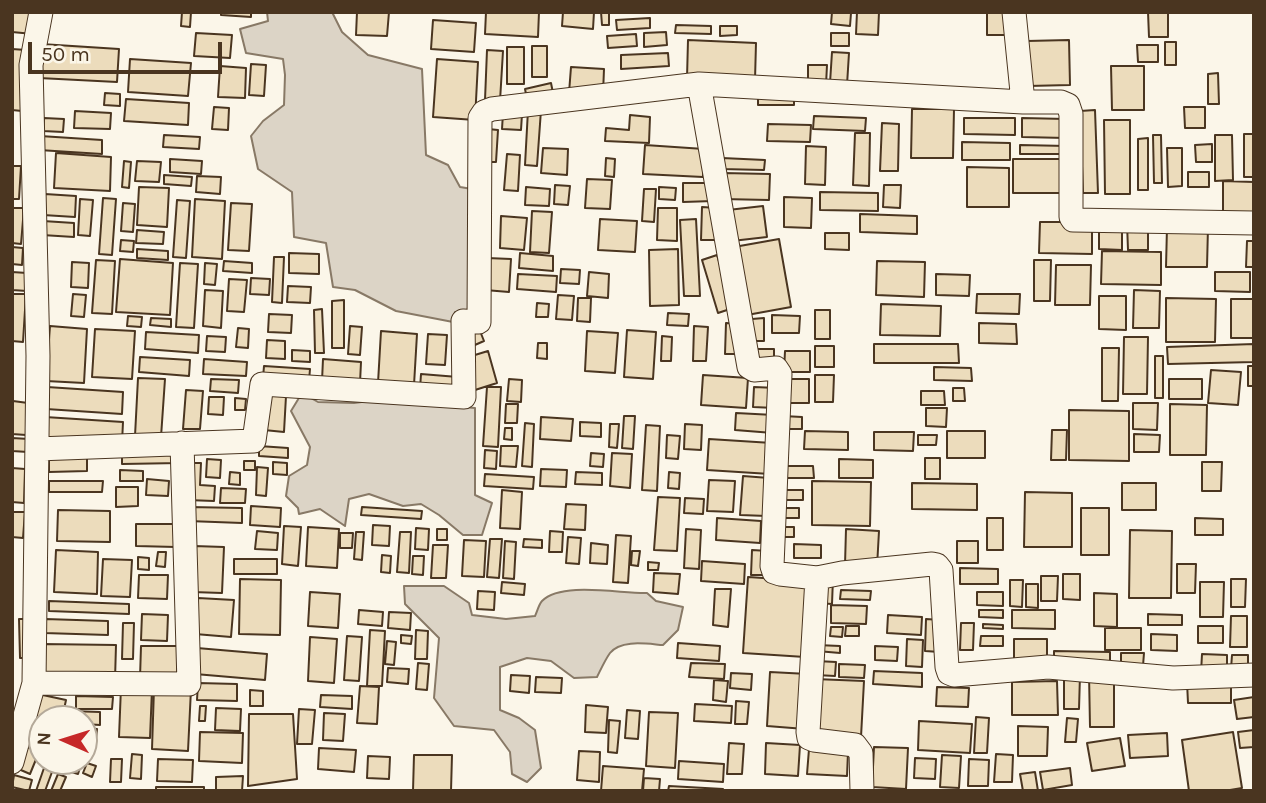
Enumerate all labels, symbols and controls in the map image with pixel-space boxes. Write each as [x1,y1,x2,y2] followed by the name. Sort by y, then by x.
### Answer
[32,28,226,72] scale bar
[41,42,90,66] text: 50 m
[28,705,98,775] north arrow
[33,732,55,746] text: N

